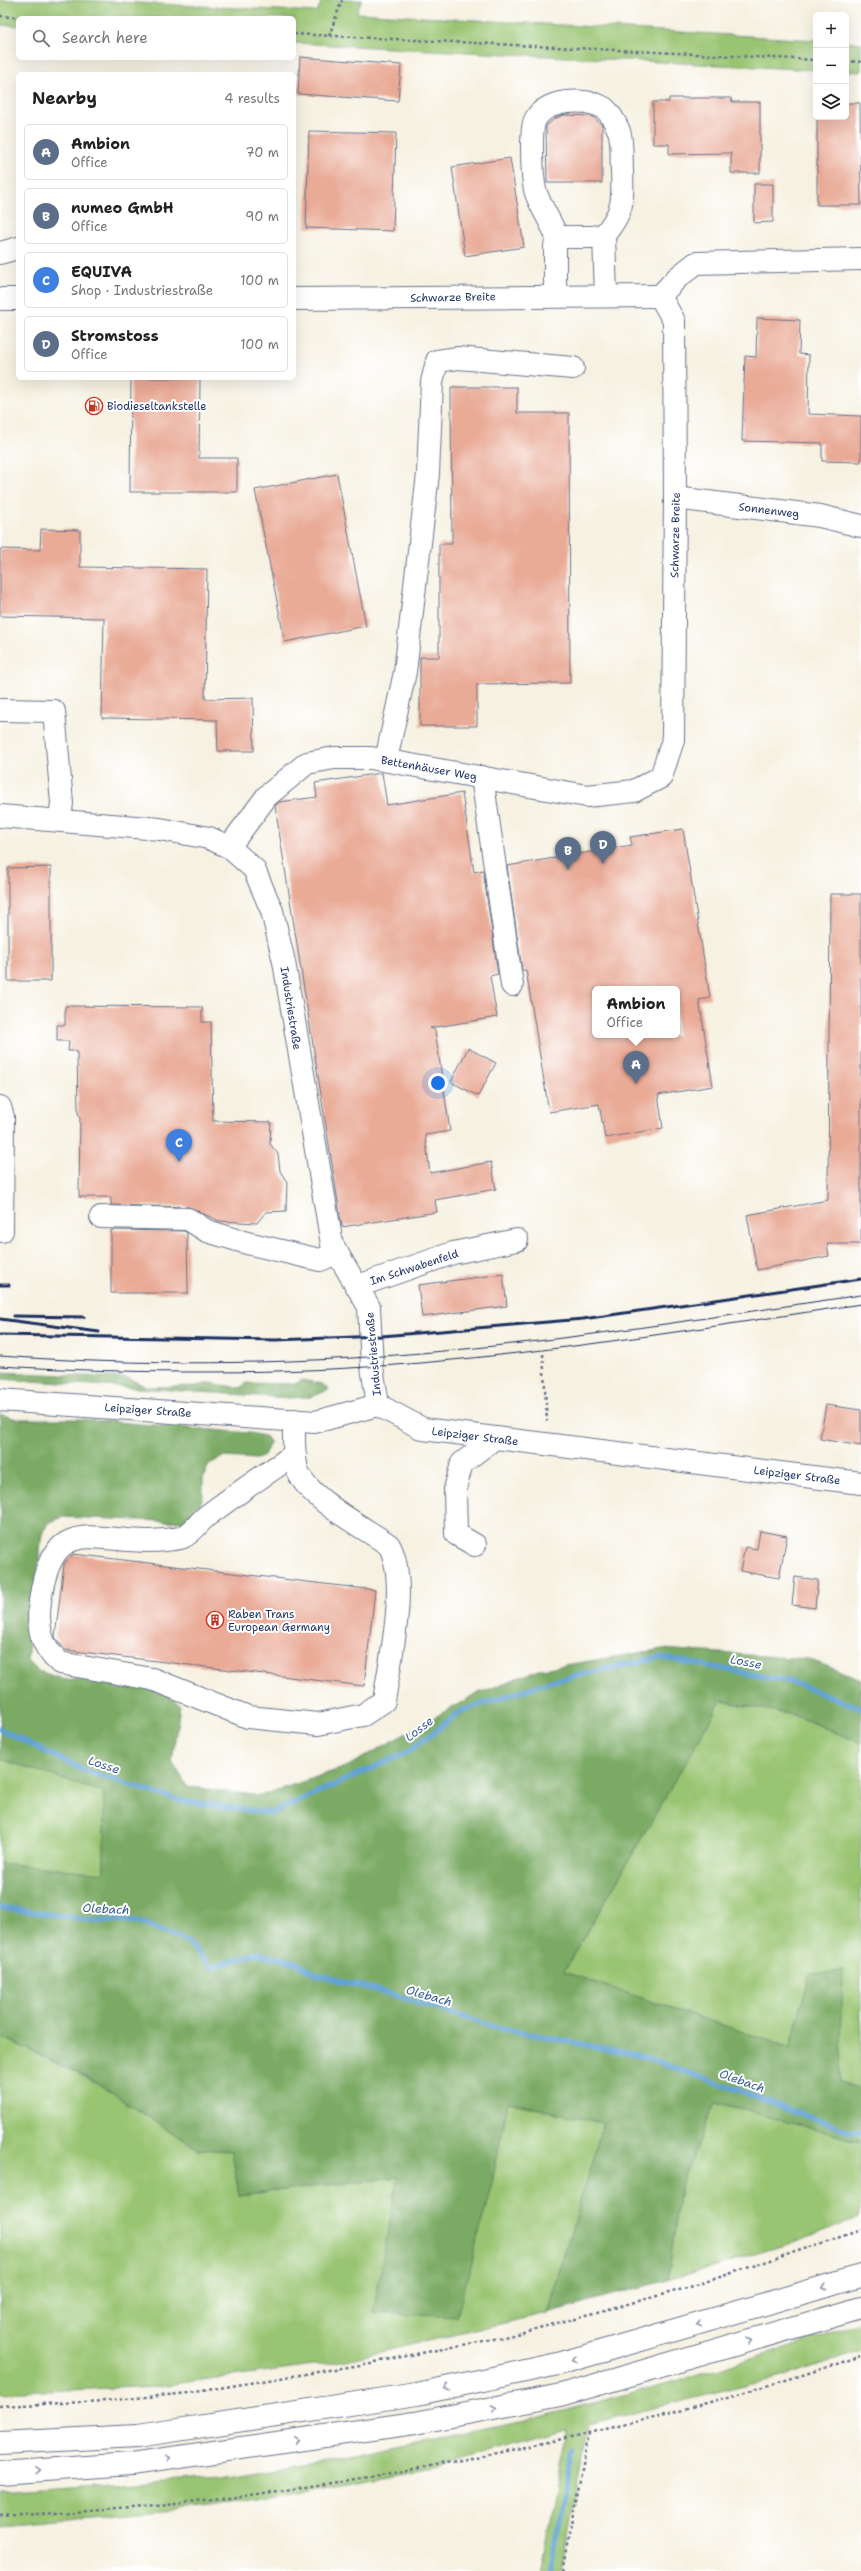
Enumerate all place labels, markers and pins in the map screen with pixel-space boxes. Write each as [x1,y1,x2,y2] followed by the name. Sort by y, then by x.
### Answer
[84,396,104,416] fuel station icon: Biodieseltankstelle
[107,399,207,414] place label: Biodieseltankstelle
[590,831,616,864] pin: D
[555,837,581,870] pin: B
[623,1051,649,1084] pin: A
[166,1129,192,1162] pin: C
[228,1607,330,1635] place label: Raben Trans European Germany
[205,1610,225,1630] building icon: Raben Trans European Germany

